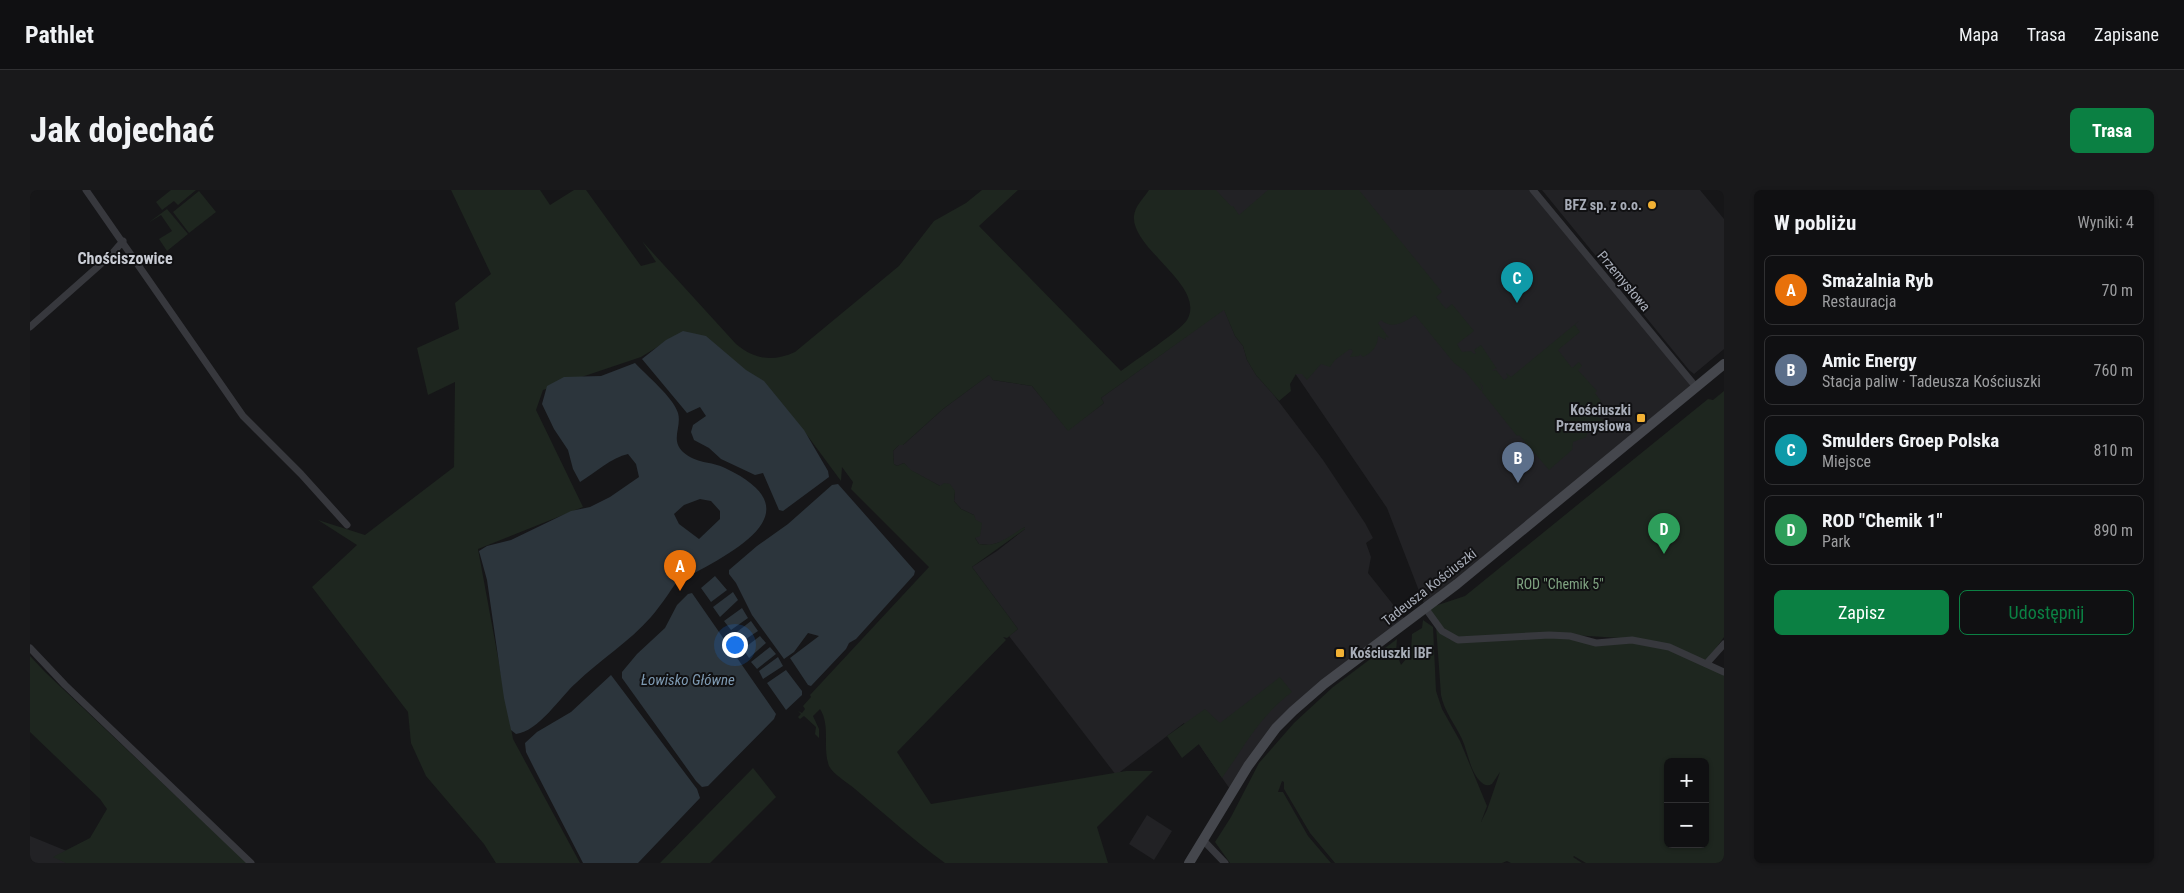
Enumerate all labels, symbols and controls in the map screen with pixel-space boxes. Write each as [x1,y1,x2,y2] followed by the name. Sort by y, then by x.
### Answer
[25,21,94,49] text: Pathlet
[1959,24,1999,45] text: Mapa
[2027,24,2066,45] text: Trasa
[2094,24,2159,45] text: Zapisane
[2070,108,2154,153] button: Trasa
[30,110,214,151] text: Jak dojechać
[1565,197,1642,213] place label: BFZ sp. z o.o.
[1646,199,1658,211] marker: BFZ sp. z o.o.
[1774,211,1856,235] text: W pobliżu
[2078,213,2134,232] text: Wyniki: 4
[1594,248,1654,314] street label: Przemysłowa
[77,249,173,268] district label: Chościszowice
[1501,262,1533,303] pin: C
[1822,269,1933,292] text: Smażalnia Ryb
[1786,281,1796,300] text: A
[2101,281,2133,300] text: 70 m
[1822,292,1896,311] text: Restauracja
[1822,349,1917,372] text: Amic Energy
[1787,361,1795,380] text: B
[2094,361,2133,380] text: 760 m
[1822,372,2041,391] text: Stacja paliw · Tadeusza Kościuszki
[1556,402,1631,434] place label: Kościuszki Przemysłowa
[1635,412,1647,424] marker: Kościuszki Przemysłowa
[1822,429,1999,452] text: Smulders Groep Polska
[1786,441,1796,460] text: C
[2094,441,2133,460] text: 810 m
[1502,442,1534,483] pin: B
[1822,452,1871,471] text: Miejsce
[1822,509,1943,532] text: ROD "Chemik 1"
[1648,513,1680,554] pin: D
[1786,521,1796,540] text: D
[2094,521,2133,540] text: 890 m
[1822,532,1851,551] text: Park
[1379,545,1479,629] street label: Tadeusza Kościuszki
[664,550,696,591] pin: A
[1516,576,1604,592] park label: ROD "Chemik 5"
[1774,590,1949,635] button: Zapisz
[1959,590,2134,635] button: Udostępnij
[722,632,748,658] your location
[1350,645,1433,661] place label: Kościuszki IBF
[1334,647,1346,659] marker: Kościuszki IBF
[641,671,735,689] water label: Łowisko Główne
[1664,758,1709,848] map controls
[1664,758,1709,803] button: +
[1664,803,1709,848] button: −

